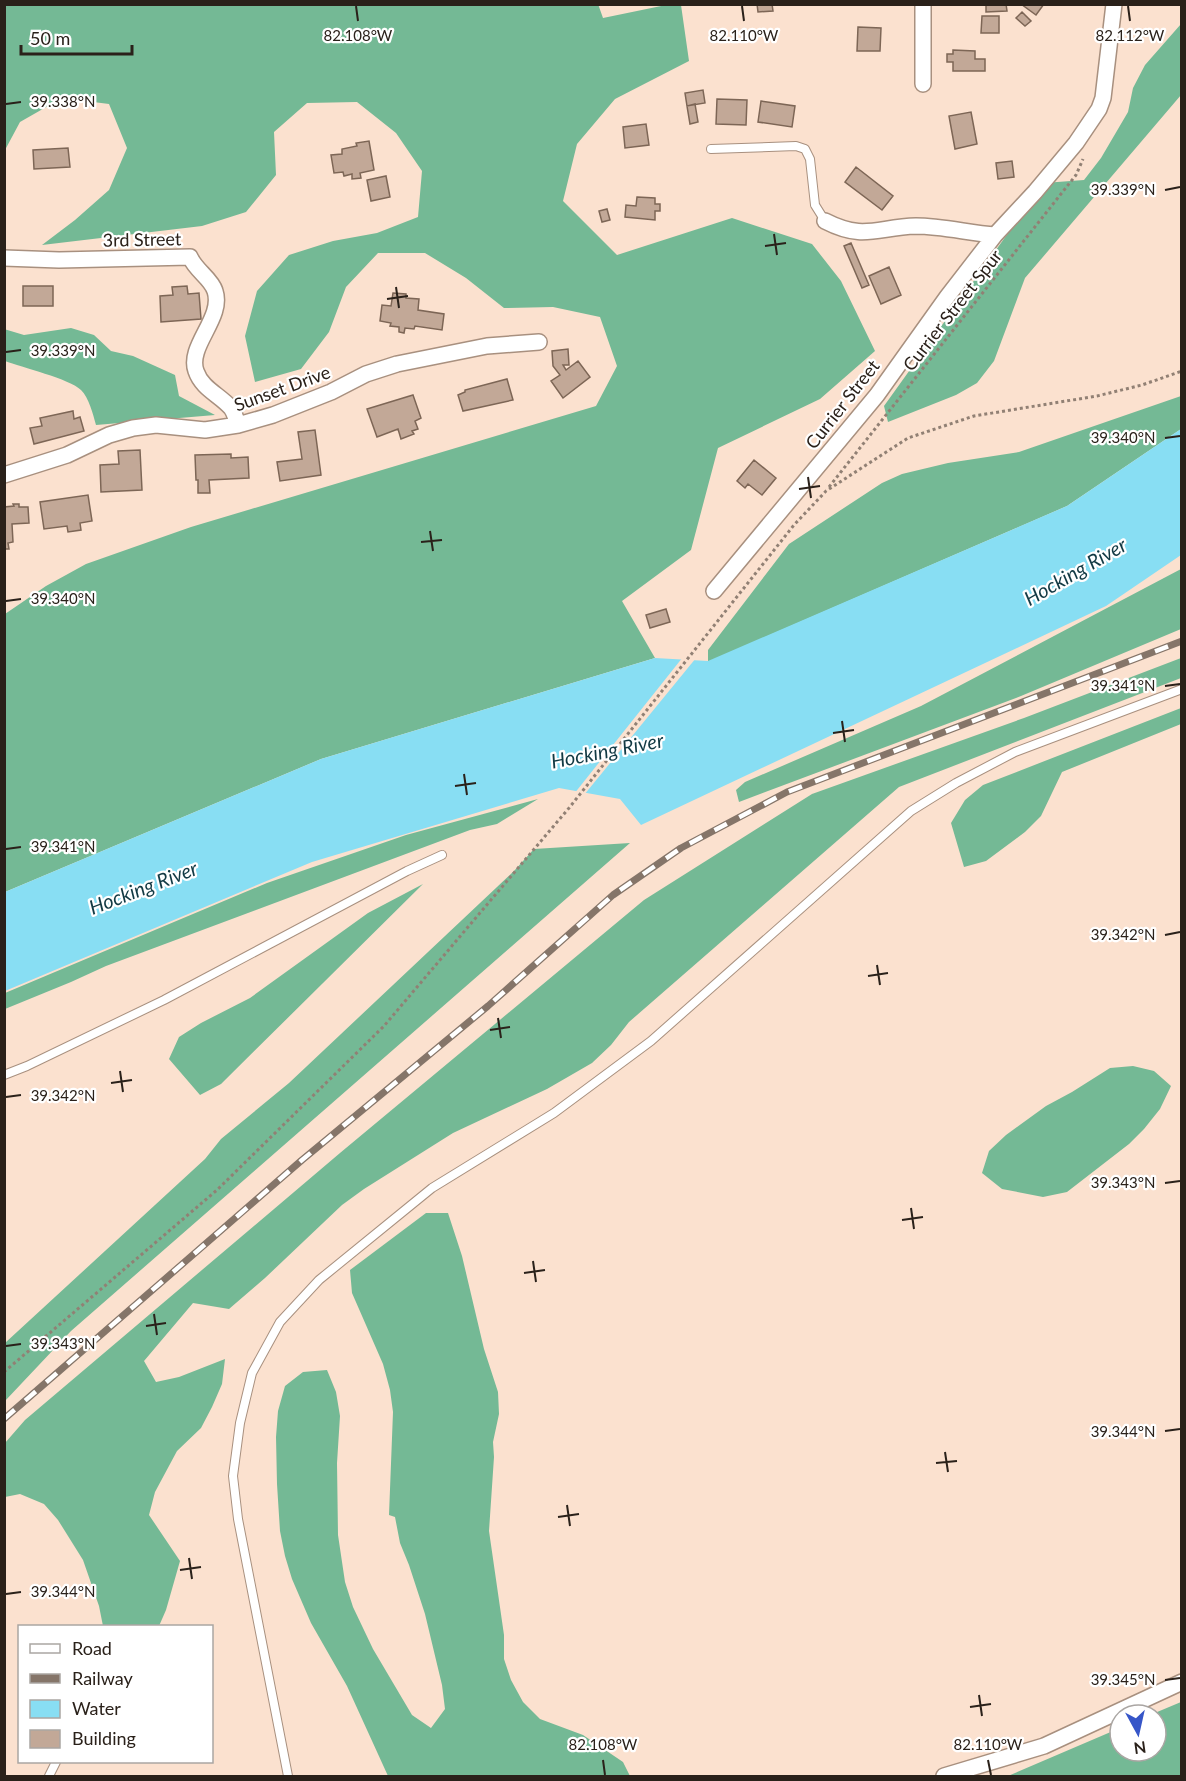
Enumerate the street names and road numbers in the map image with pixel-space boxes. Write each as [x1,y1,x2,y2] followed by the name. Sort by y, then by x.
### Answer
[102,227,182,251] street label: 3rd Street
[898,245,1006,375] street label: Currier Street Spur
[800,355,884,453] street label: Currier Street
[231,360,333,416] street label: Sunset Drive

